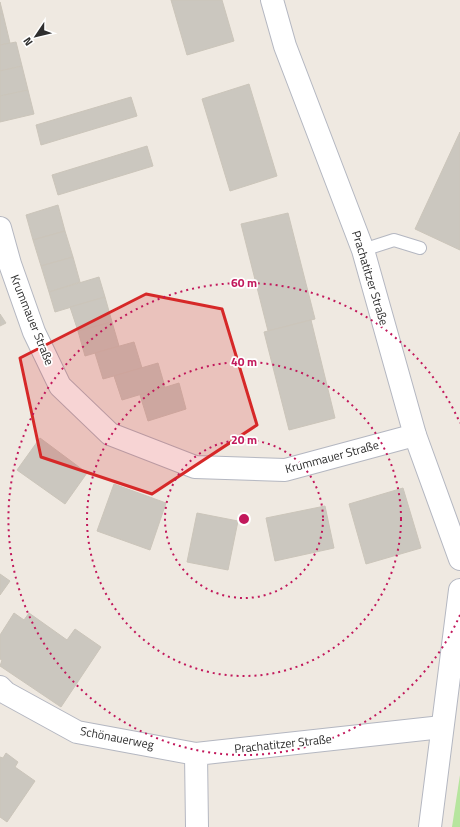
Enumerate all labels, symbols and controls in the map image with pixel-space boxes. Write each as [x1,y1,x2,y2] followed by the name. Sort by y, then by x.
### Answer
[16,16,56,56] north arrow
[19,34,37,49] text: N
[347,228,394,328] street label: Prachatitzer Straße
[6,272,59,368] street label: Krummauer Straße
[231,273,257,292] text: 60 m
[231,352,257,371] text: 40 m
[231,430,257,449] text: 20 m
[283,435,381,478] street label: Krummauer Straße
[237,512,251,526] centre of rings
[79,721,156,754] street label: Schönauerweg
[233,729,333,758] street label: Prachatitzer Straße

